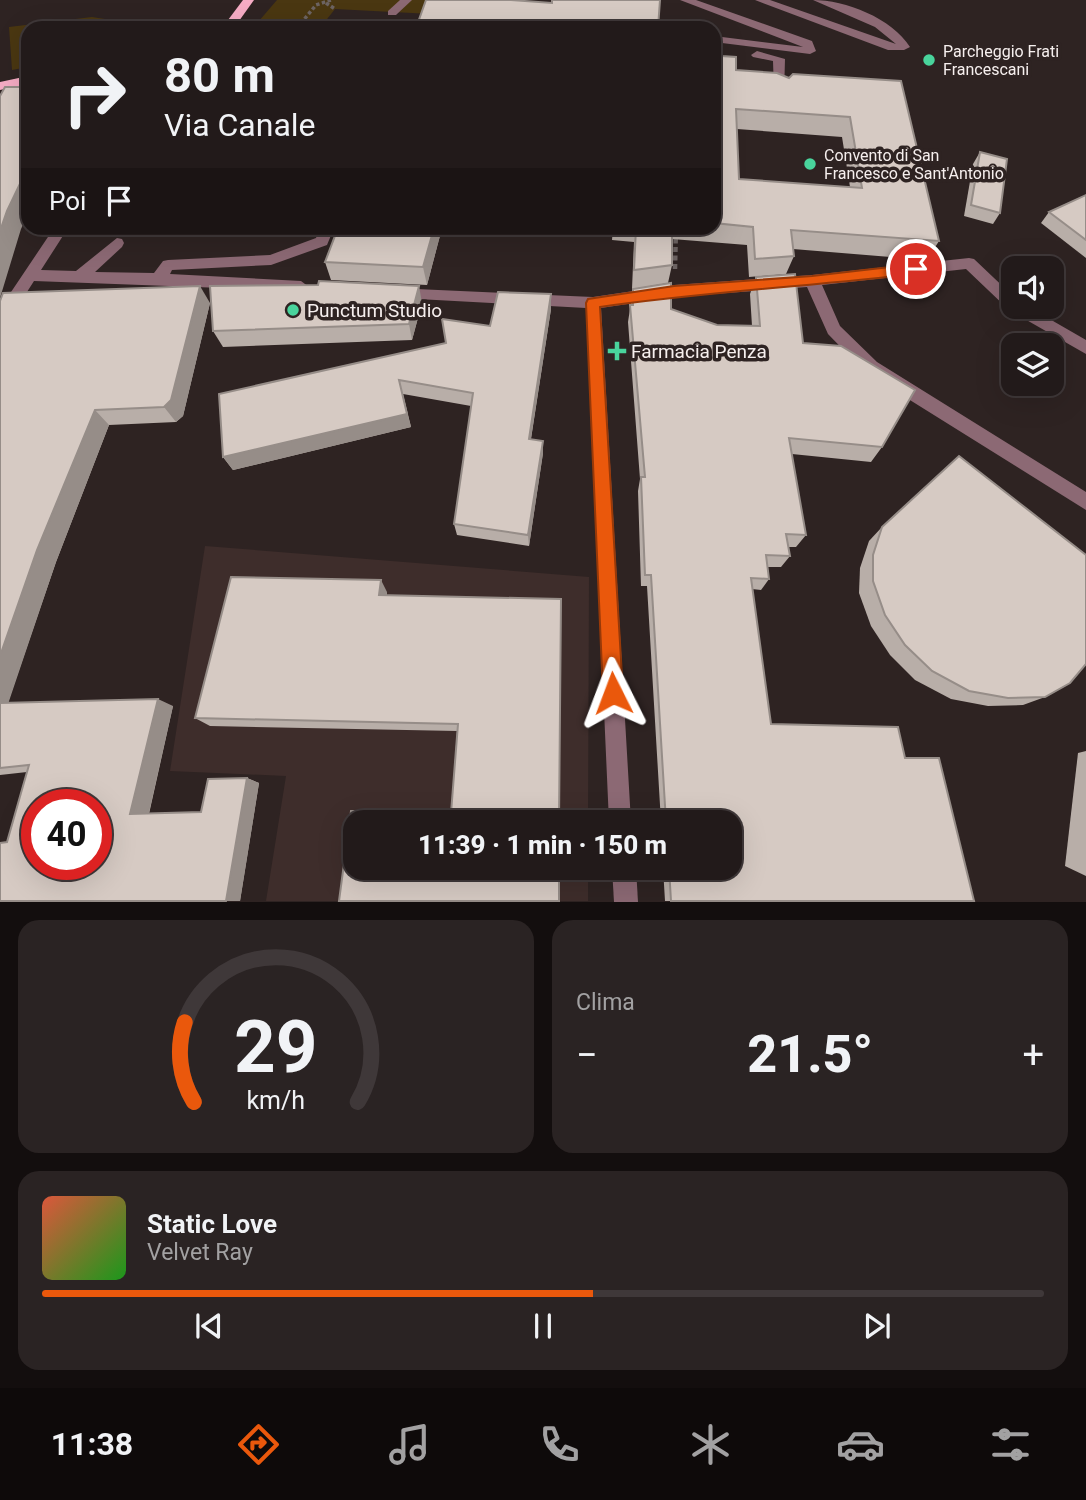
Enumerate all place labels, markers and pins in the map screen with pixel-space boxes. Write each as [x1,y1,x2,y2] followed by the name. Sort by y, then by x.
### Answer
[943,42,1059,79] place label: Parcheggio Frati Francescani
[921,52,937,68] marker: Parcheggio Frati Francescani
[824,146,1004,183] place label: Convento di San Francesco e Sant'Antonio
[802,156,818,172] marker: Convento di San Francesco e Sant'Antonio
[886,239,946,299] pin
[307,299,442,322] place label: Punctum Studio
[285,302,301,318] marker: Punctum Studio
[631,340,767,363] place label: Farmacia Penza
[609,343,625,359] marker: Farmacia Penza

